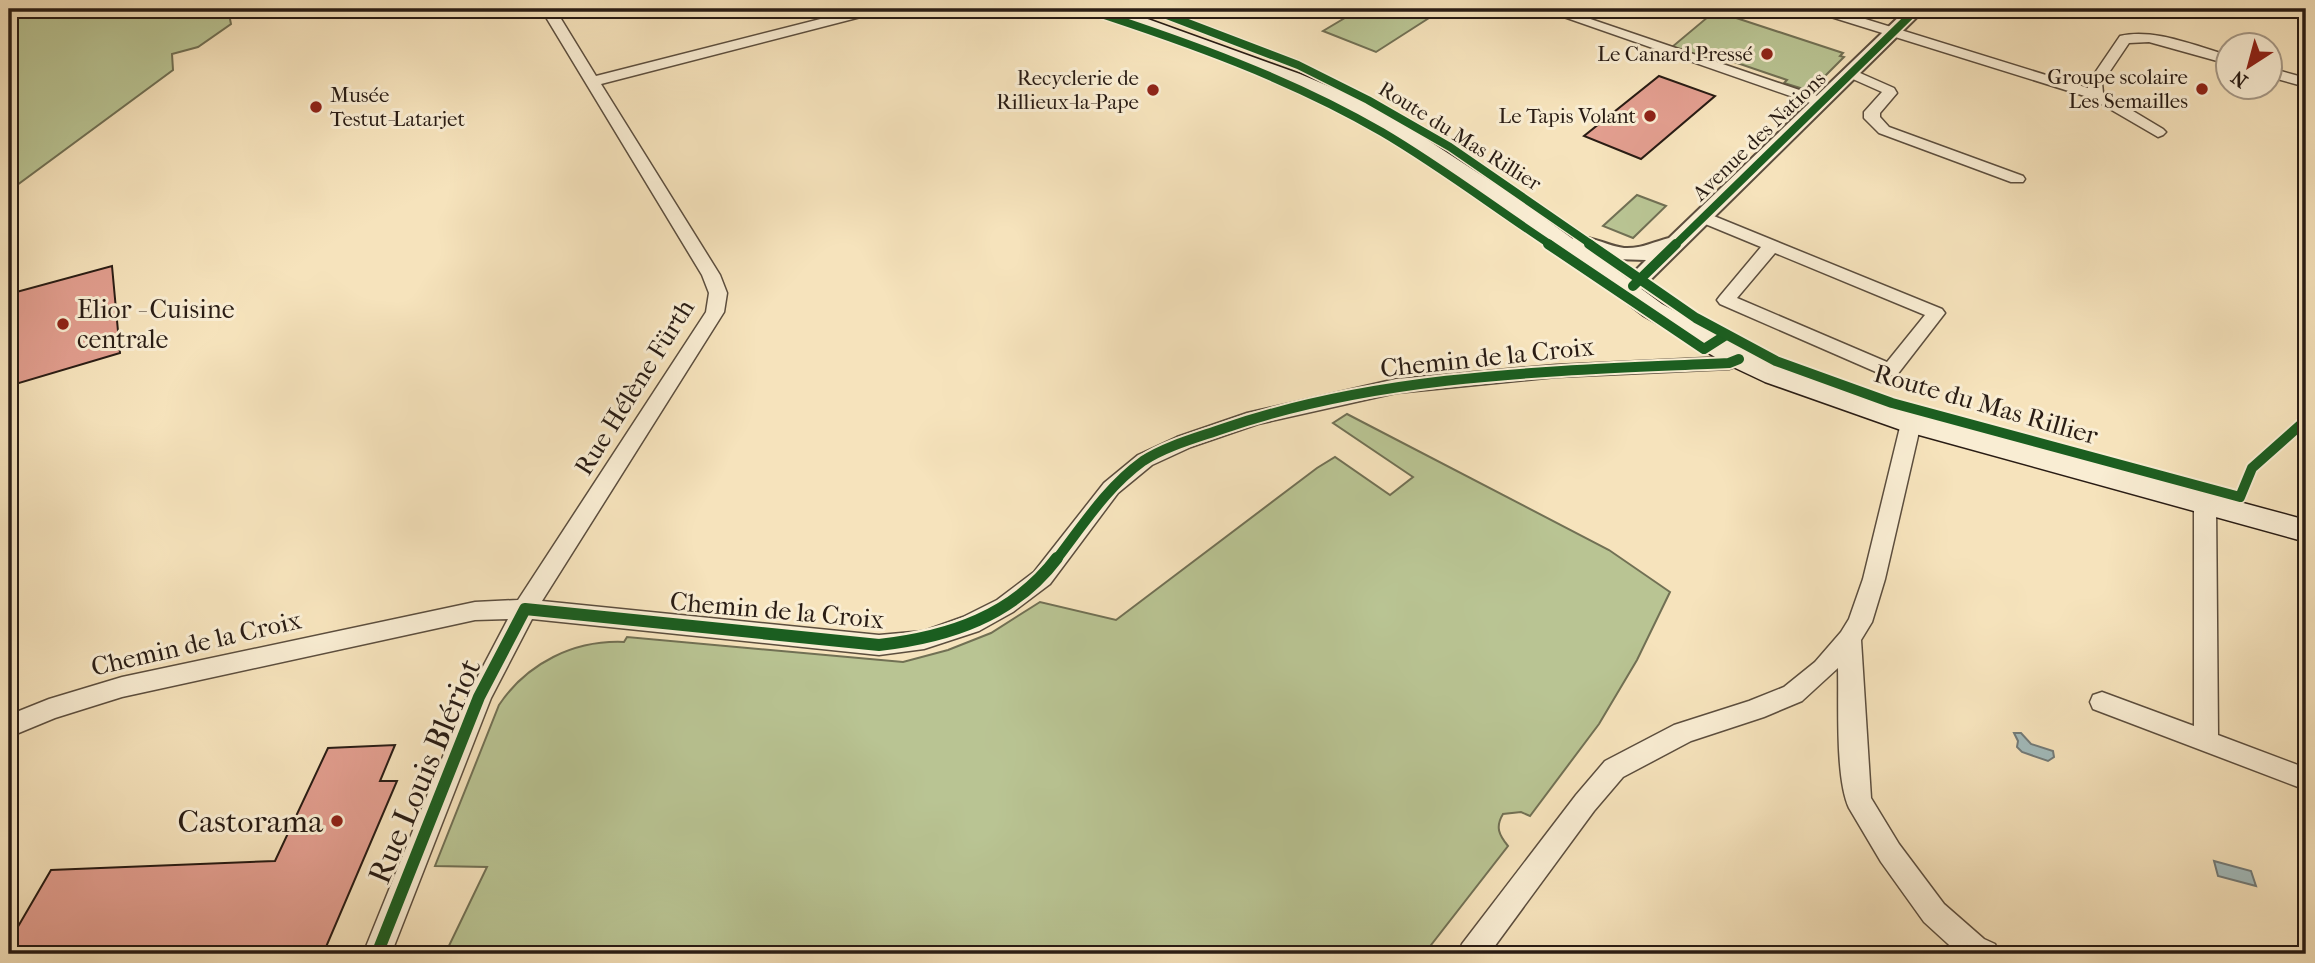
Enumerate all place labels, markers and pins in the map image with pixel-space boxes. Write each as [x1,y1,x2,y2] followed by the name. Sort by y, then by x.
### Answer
[1597,42,1753,66] place label: Le Canard Pressé
[1759,46,1775,62] marker: Le Canard Pressé
[2047,65,2188,113] place label: Groupe scolaire Les Semailles
[996,66,1139,114] place label: Recyclerie de Rillieux-la-Pape
[2194,81,2210,97] marker: Groupe scolaire Les Semailles
[1145,82,1161,98] marker: Recyclerie de Rillieux-la-Pape
[330,83,465,131] place label: Musée Testut-Latarjet
[308,99,324,115] marker: Musée Testut-Latarjet
[1499,104,1636,128] place label: Le Tapis Volant
[1642,108,1658,124] marker: Le Tapis Volant
[77,294,235,355] place label: Elior - Cuisine centrale
[55,316,71,332] marker: Elior - Cuisine centrale
[178,803,324,840] place label: Castorama
[329,813,345,829] marker: Castorama

